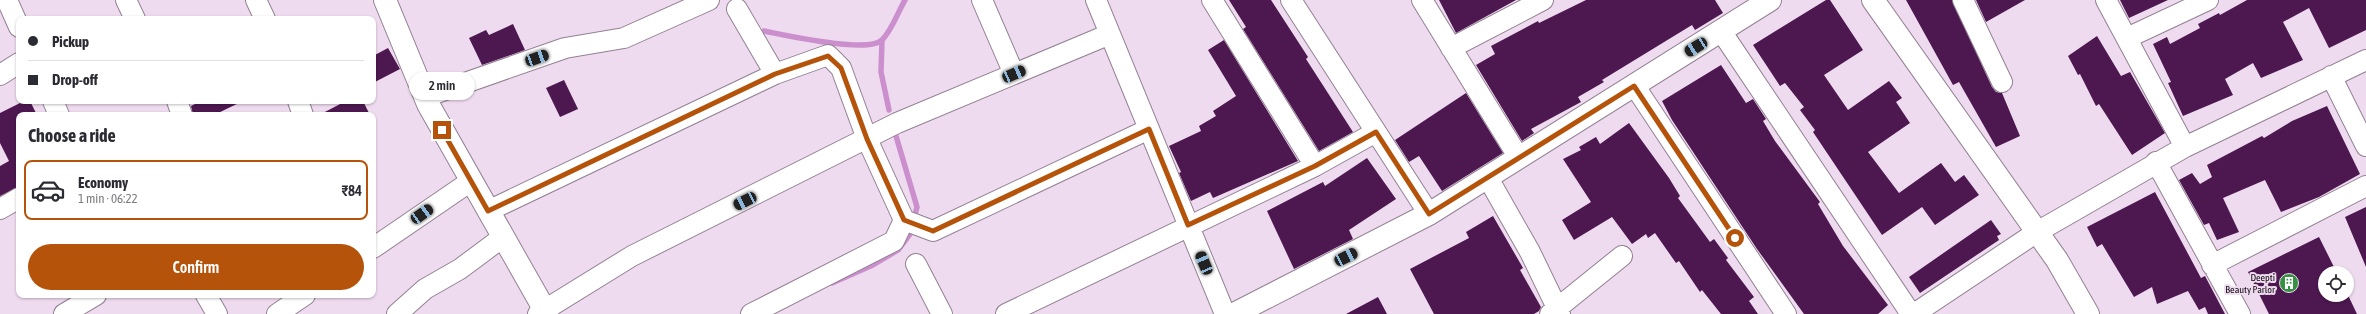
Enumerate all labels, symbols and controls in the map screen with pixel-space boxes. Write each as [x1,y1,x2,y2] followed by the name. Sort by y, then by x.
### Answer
[52,33,89,50] text: Pickup
[1683,36,1709,58] car
[524,48,550,68] car
[1001,64,1027,84] car
[52,71,98,88] text: Drop-off
[409,72,475,100] callout: 2 min
[429,78,455,93] text: 2 min
[433,121,451,139] route end
[28,125,116,146] text: Choose a ride
[30,172,66,208] icon: car
[78,174,128,191] text: Economy
[341,182,362,199] text: ₹84
[732,190,758,212] car
[78,191,138,206] text: 1 min · 06:22
[409,202,435,226] car
[1726,229,1744,247] route start
[28,244,364,290] button: Confirm
[1333,246,1359,268] car
[1194,250,1214,276] car
[2318,266,2354,302] map controls
[2318,266,2354,302] button: locate
[2225,272,2276,295] place label: Deepti Beauty Parlor
[2278,272,2300,294] building icon: Deepti Beauty Parlor

